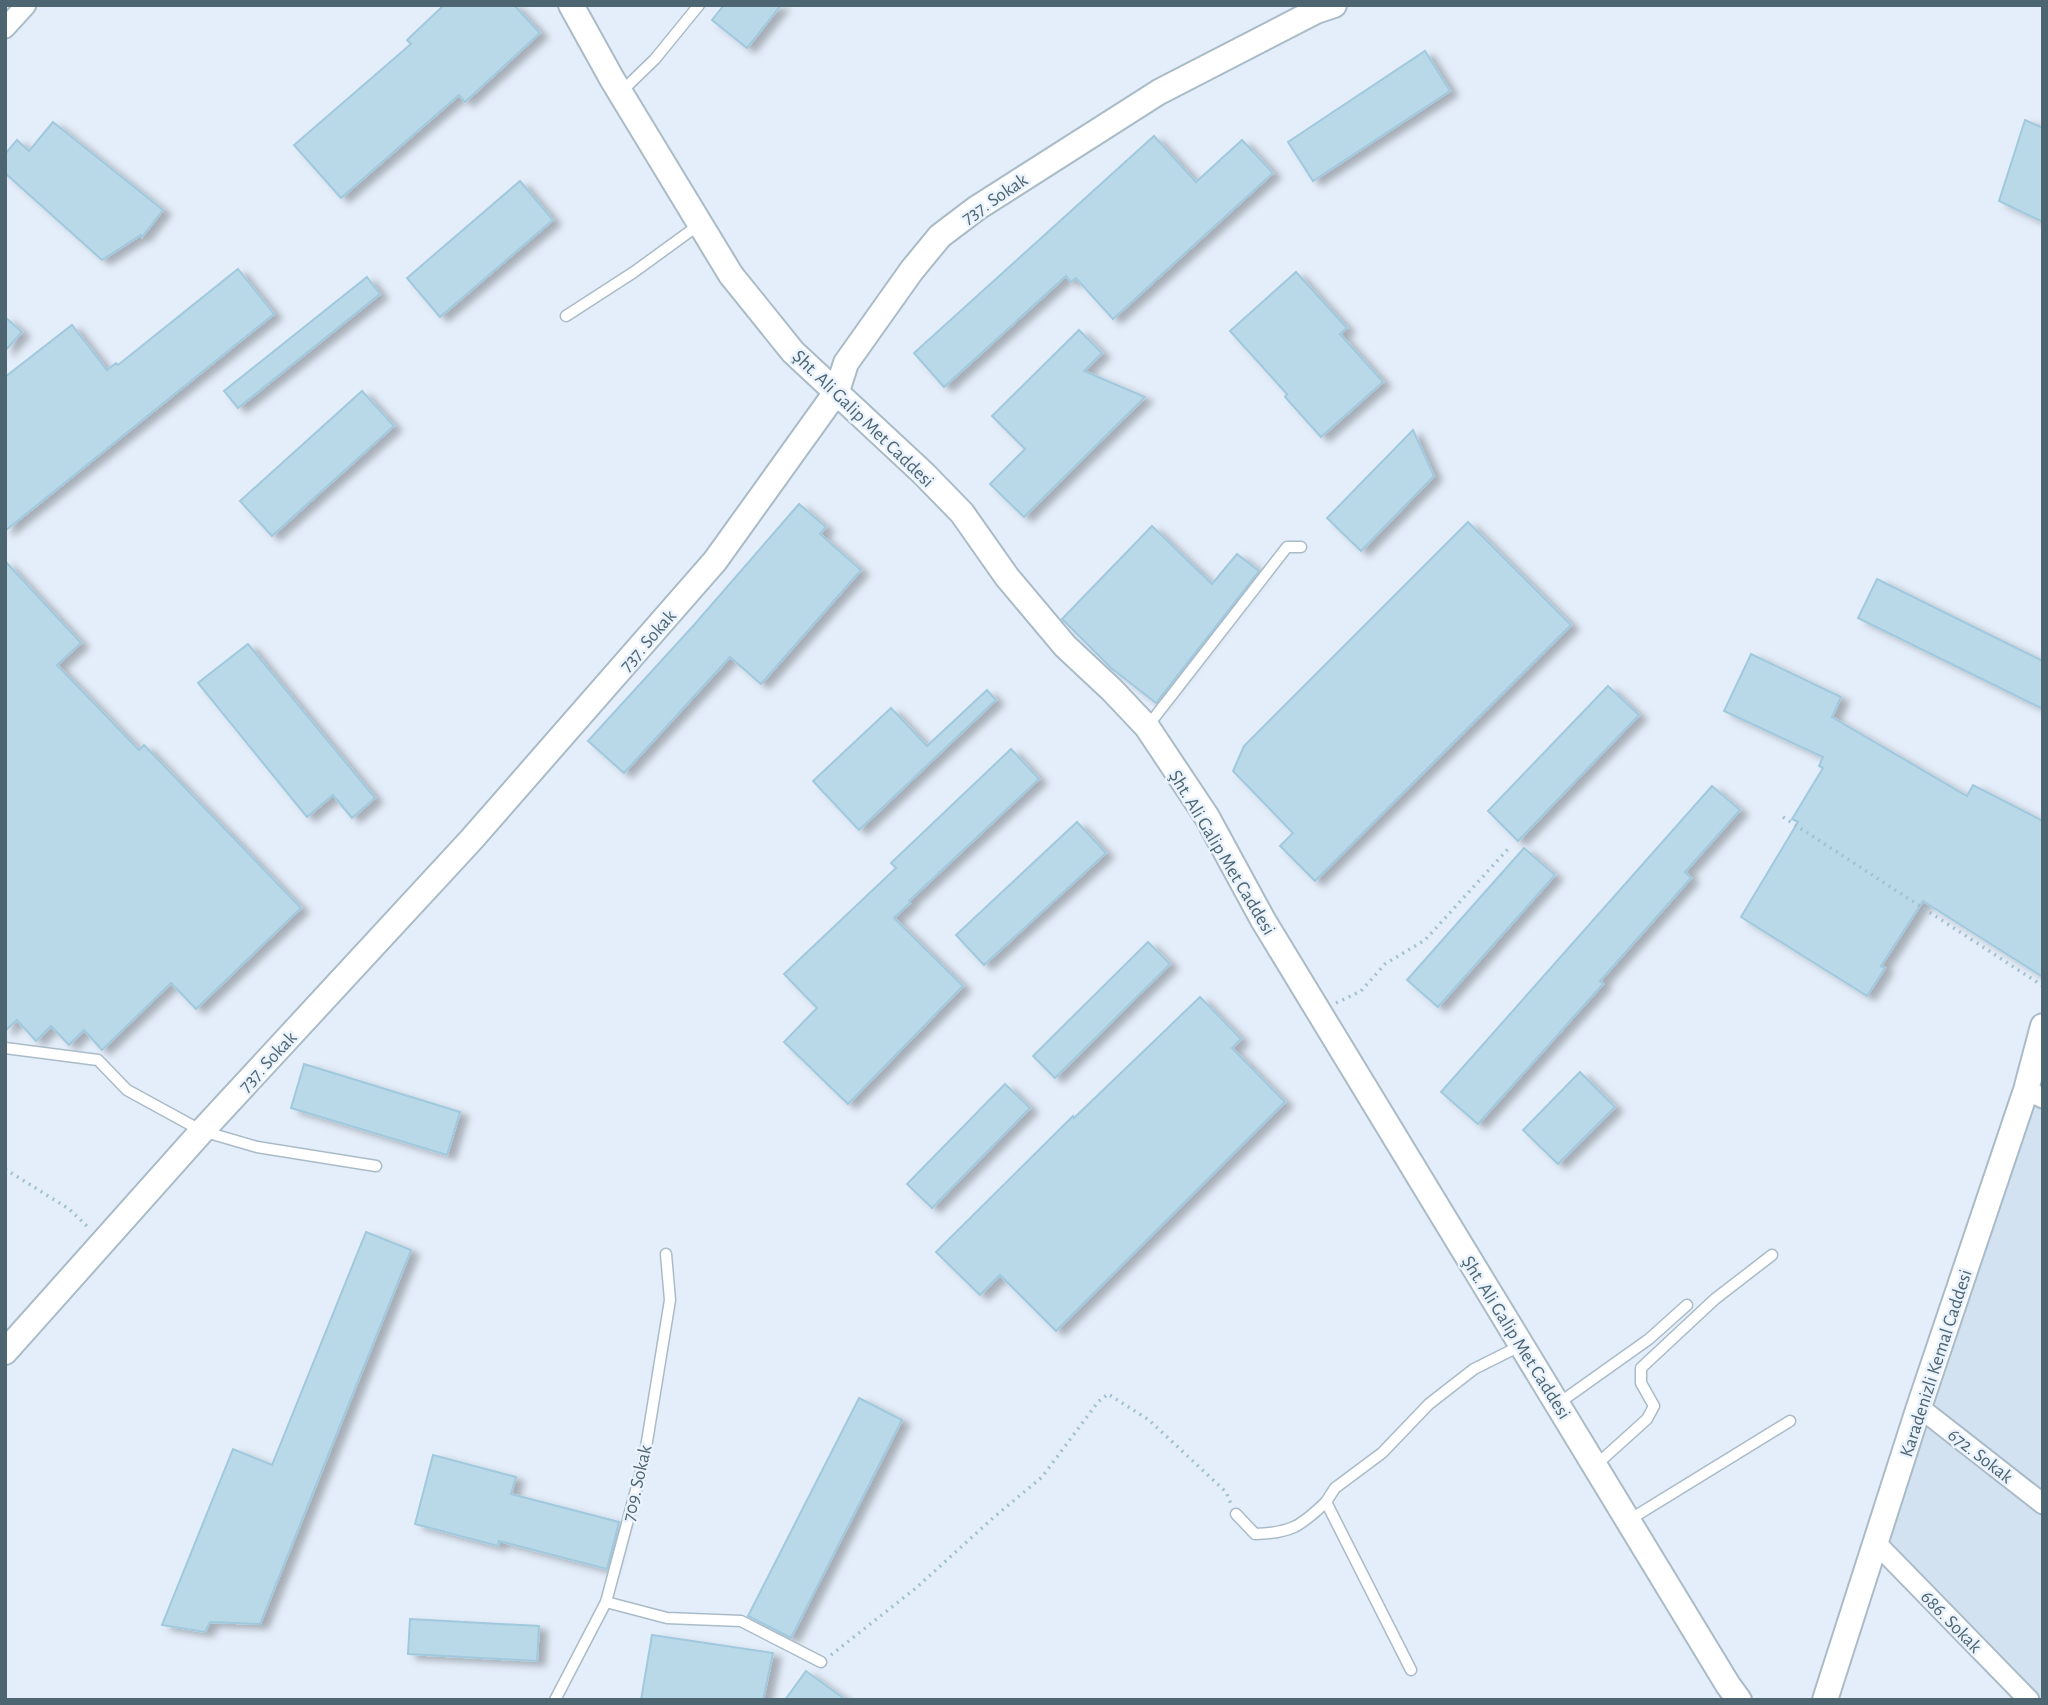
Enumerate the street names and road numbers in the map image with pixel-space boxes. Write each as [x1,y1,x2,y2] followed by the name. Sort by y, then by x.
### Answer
[959,170,1031,228] street label: 737. Sokak
[789,347,937,491] street label: Şht. Ali Galip Met Caddesi
[616,606,680,675] street label: 737. Sokak
[1165,767,1278,938] street label: Şht. Ali Galip Met Caddesi
[236,1028,301,1096] street label: 737. Sokak
[1458,1253,1574,1423] street label: Şht. Ali Galip Met Caddesi
[1897,1267,1976,1460] street label: Karadenizli Kemal Caddesi
[1944,1425,2016,1487] street label: 672. Sokak
[619,1443,656,1523] street label: 709. Sokak
[1917,1587,1985,1657] street label: 686. Sokak

